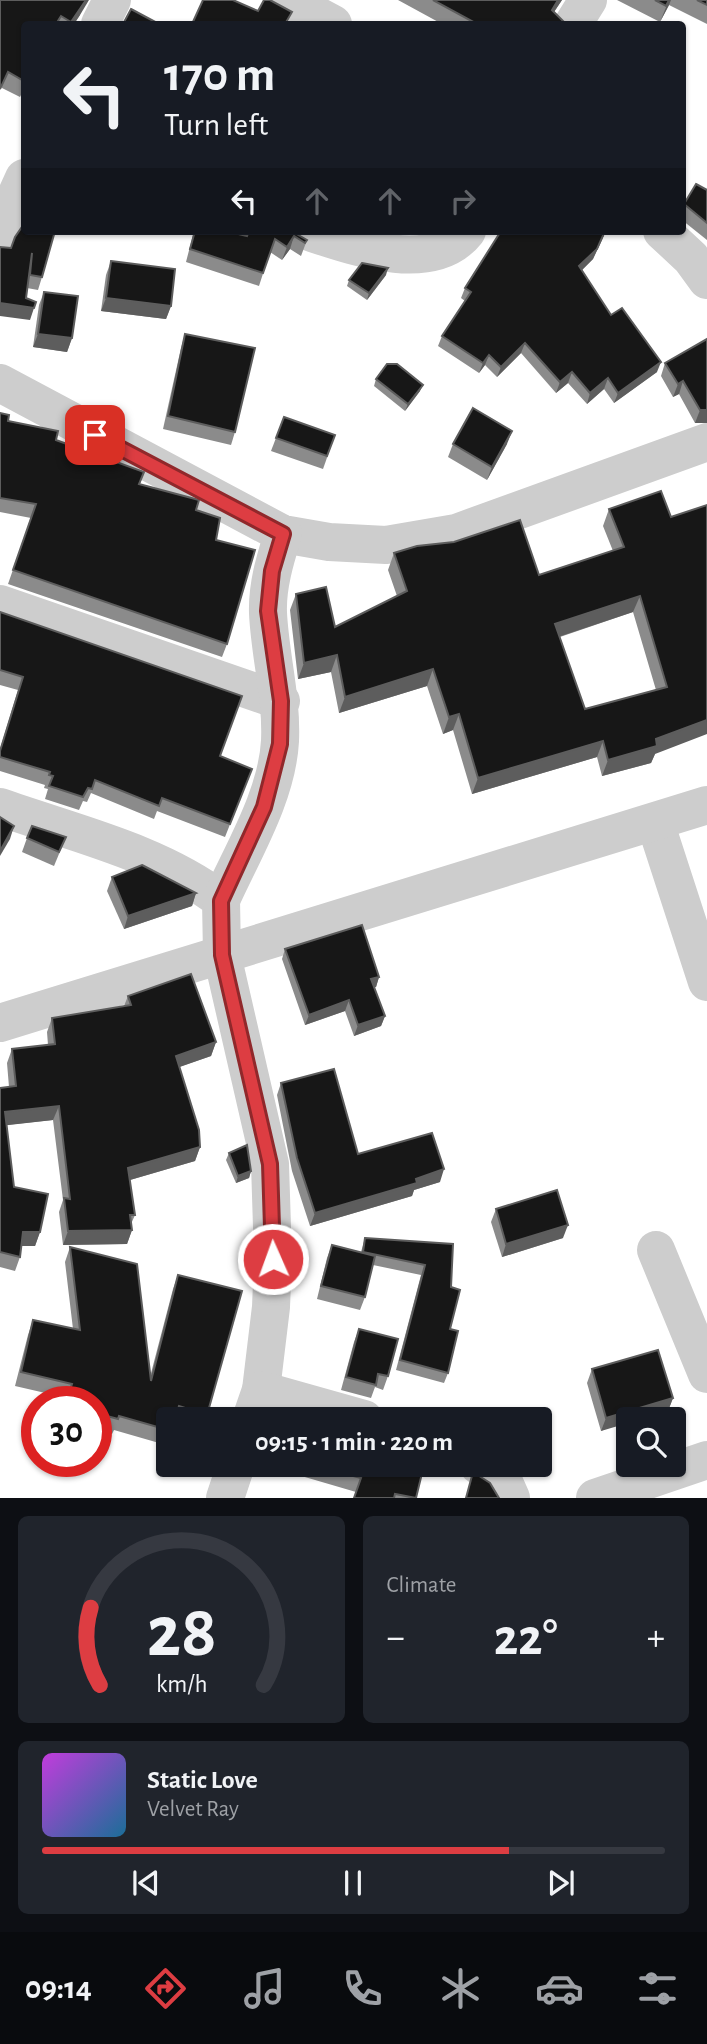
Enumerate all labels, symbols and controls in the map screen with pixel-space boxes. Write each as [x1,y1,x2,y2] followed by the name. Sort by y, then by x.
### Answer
[49,49,140,140] icon: left
[164,51,275,100] text: 170 m
[164,109,268,141] text: Turn left
[225,182,263,220] icon: left
[298,182,336,220] icon: ahead
[371,182,409,220] icon: ahead
[444,182,482,220] icon: right
[65,405,125,465] pin
[76,416,114,454] icon: arrive
[236,1222,310,1296] position arrow
[21,1386,112,1477] speed limit sign: 30
[616,1407,686,1477] map controls
[616,1407,686,1477] button: search
[255,1429,453,1455] text: 09:15 · 1 min · 220 m
[387,1574,456,1597] text: Climate
[146,1598,216,1671] text: 28
[494,1612,558,1664] text: 22°
[387,1619,405,1657] text: −
[647,1619,665,1657] text: +
[155,1672,207,1697] text: km/h
[147,1767,258,1793] text: Static Love
[147,1798,239,1821] text: Velvet Ray
[127,1864,165,1902] icon: previous
[334,1864,372,1902] icon: pause
[542,1864,580,1902] icon: next
[141,1964,190,2013] icon: directions
[240,1964,289,2013] icon: music
[338,1964,387,2013] icon: phone
[436,1964,485,2013] icon: climate
[535,1964,584,2013] icon: car
[633,1964,682,2013] icon: filters
[25,1972,92,2004] text: 09:14

